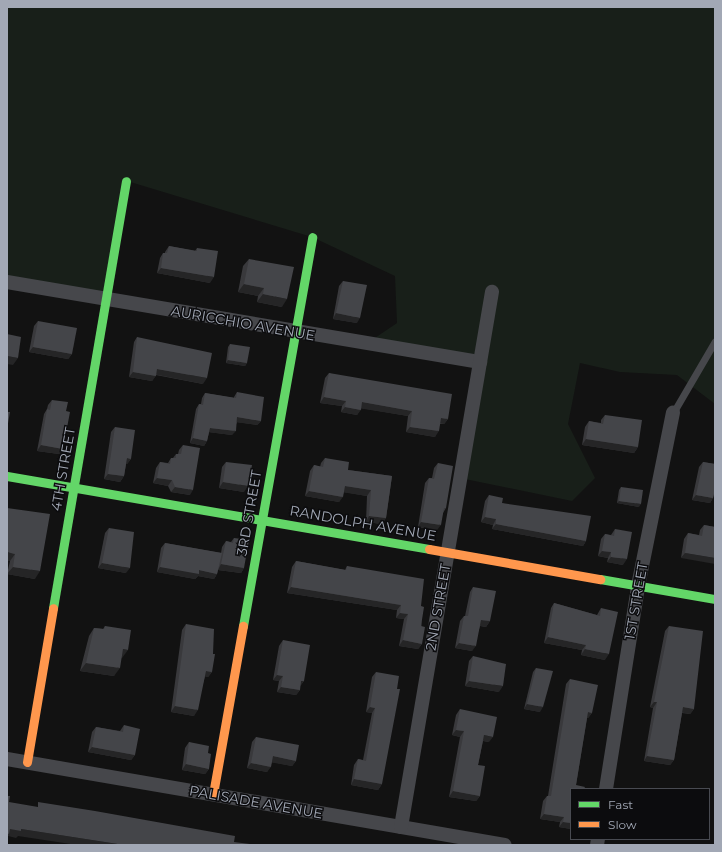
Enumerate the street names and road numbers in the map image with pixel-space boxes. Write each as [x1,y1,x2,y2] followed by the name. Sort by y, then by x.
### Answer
[170,302,316,344] street label: AURICCHIO AVENUE
[47,426,79,512] street label: 4TH STREET
[233,469,265,557] street label: 3RD STREET
[288,502,438,544] street label: RANDOLPH AVENUE
[621,561,651,641] street label: 1ST STREET
[422,562,454,652] street label: 2ND STREET
[188,782,324,822] street label: PALISADE AVENUE

